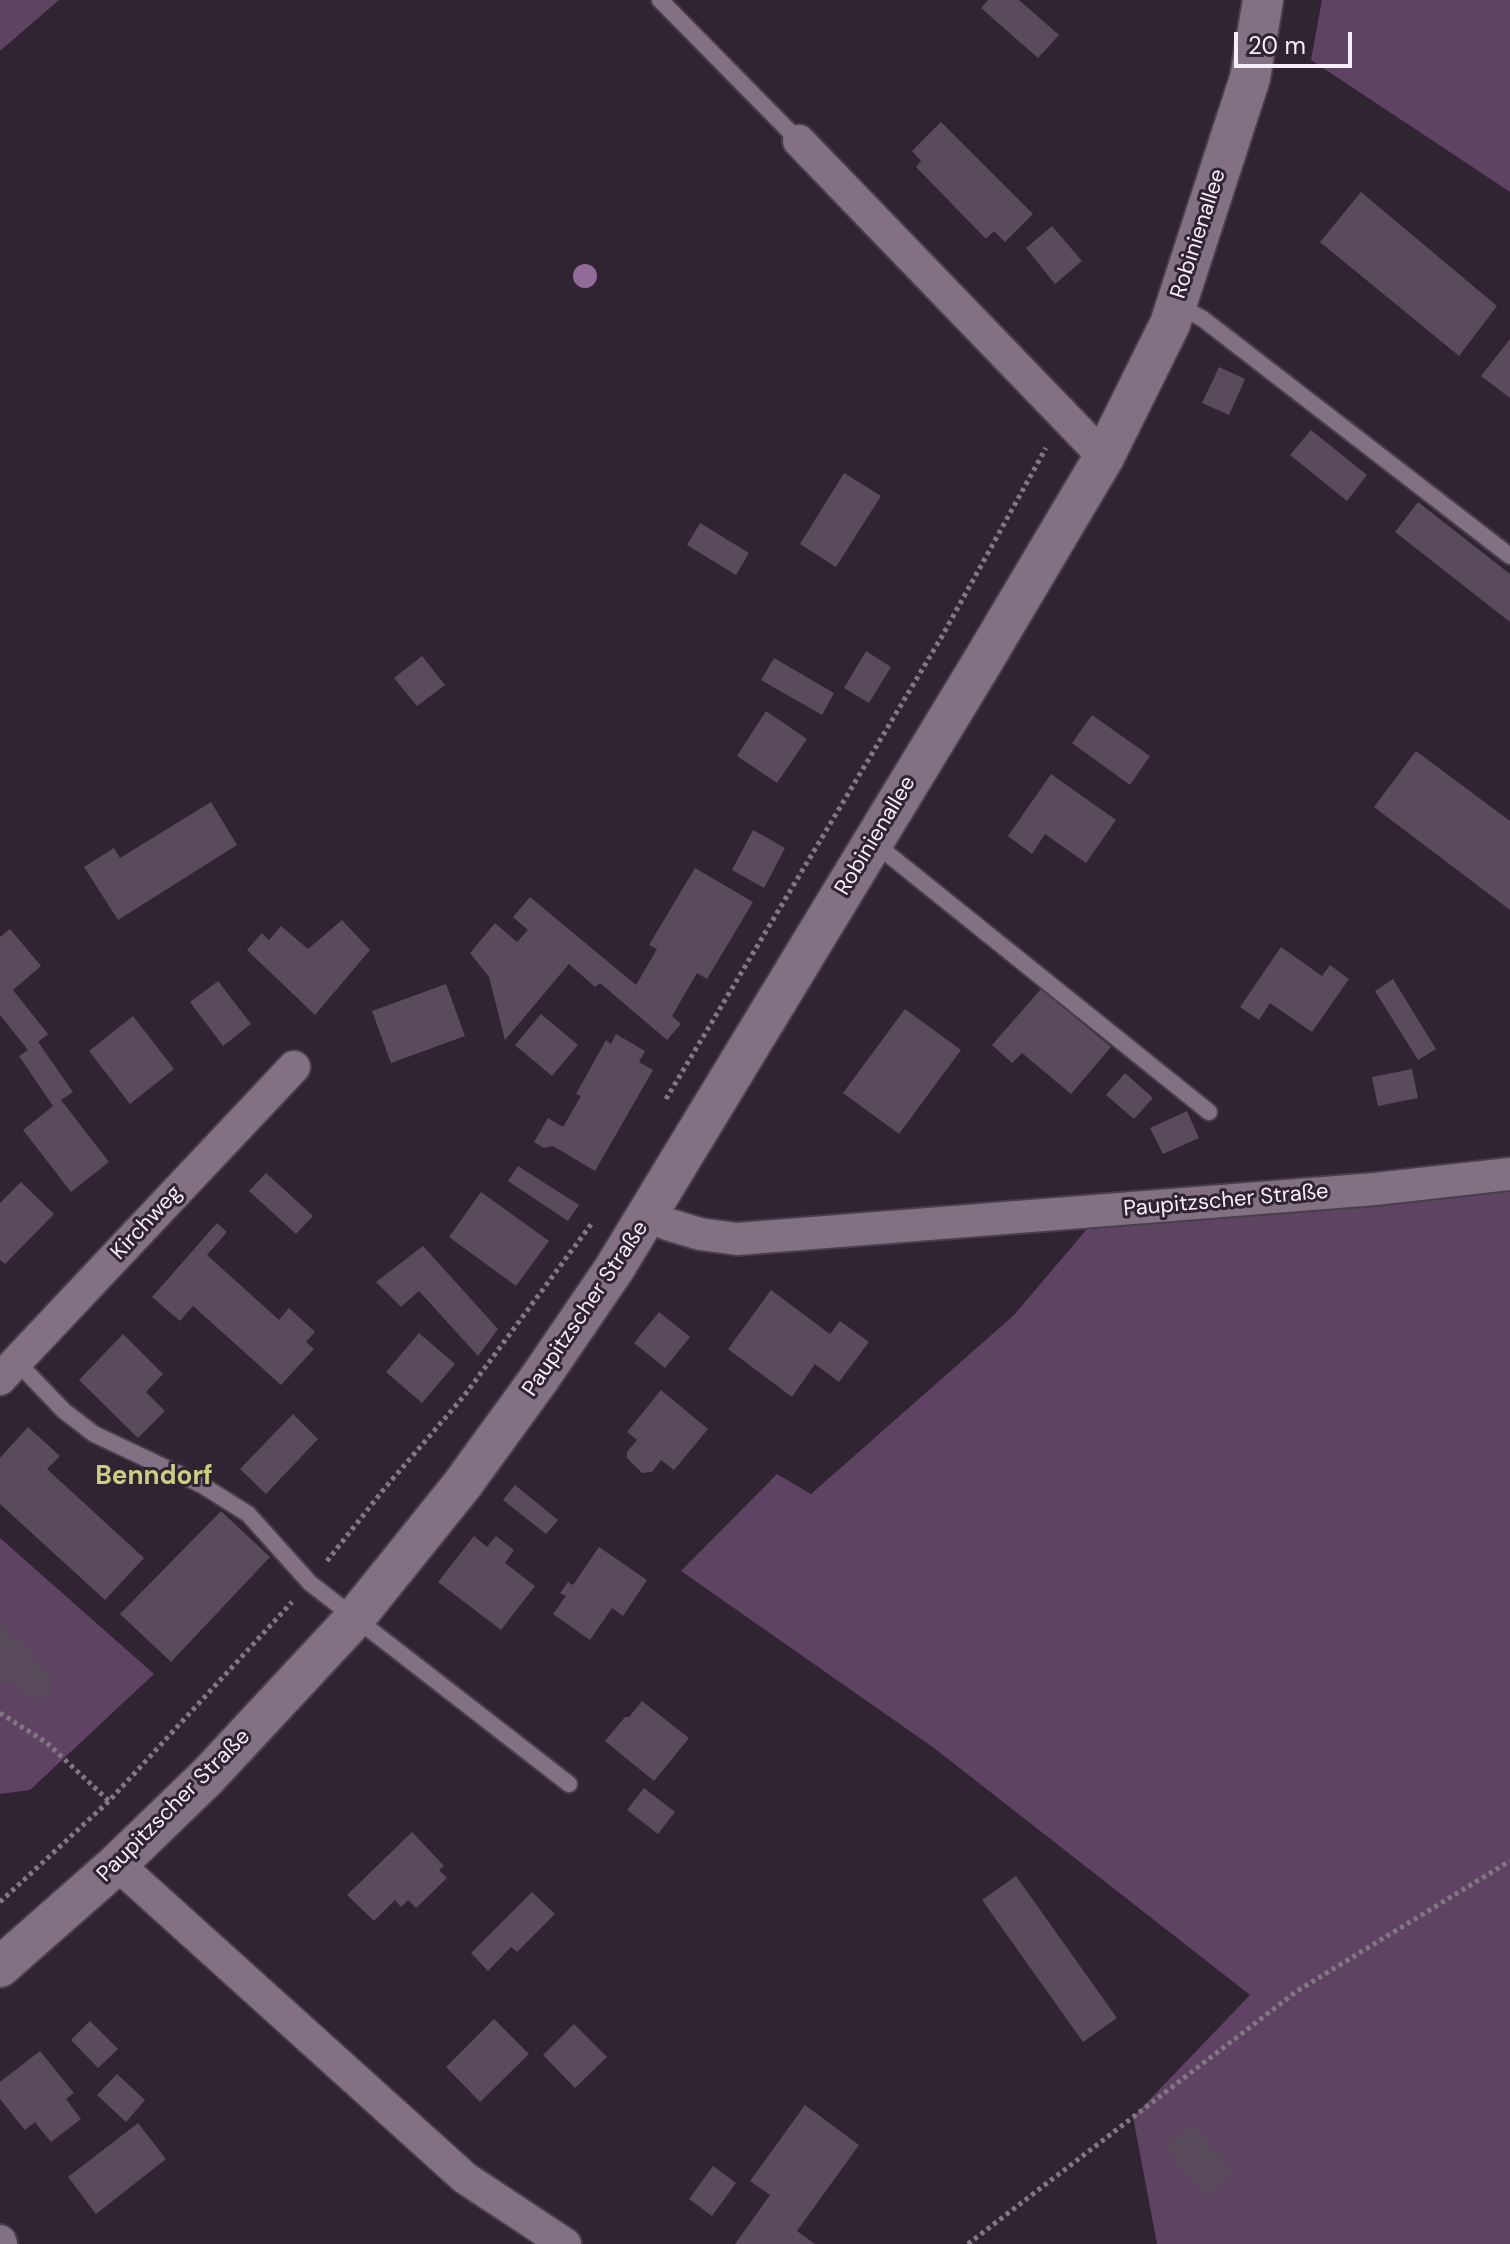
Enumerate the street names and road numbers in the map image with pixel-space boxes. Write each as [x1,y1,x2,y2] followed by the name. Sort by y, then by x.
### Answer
[1166,166,1232,302] street label: Robinienallee
[830,772,922,900] street label: Robinienallee
[1122,1179,1330,1223] street label: Paupitzscher Straße
[106,1180,188,1266] street label: Kirchweg
[518,1216,654,1402] street label: Paupitzscher Straße
[92,1724,256,1888] street label: Paupitzscher Straße

